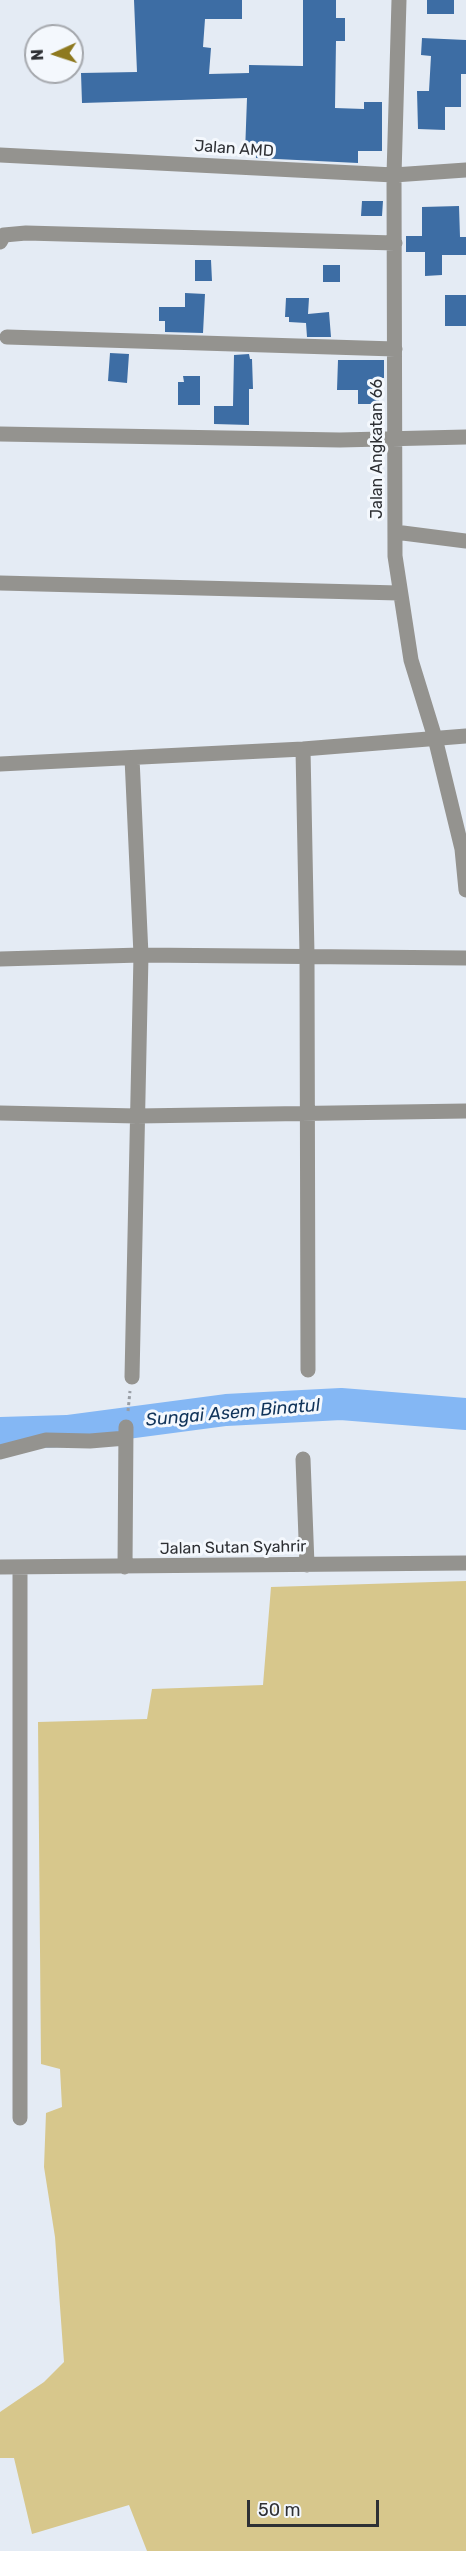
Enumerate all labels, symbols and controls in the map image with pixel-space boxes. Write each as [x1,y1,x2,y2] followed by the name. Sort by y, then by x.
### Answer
[24,24,84,84] north arrow
[28,49,47,61] text: N
[194,137,274,161] street label: Jalan AMD
[367,379,387,519] street label: Jalan Angkatan 66
[145,1395,321,1431] water label: Sungai Asem Binatul
[160,1537,306,1559] street label: Jalan Sutan Syahrir
[250,2488,382,2526] scale bar
[258,2499,301,2521] text: 50 m

